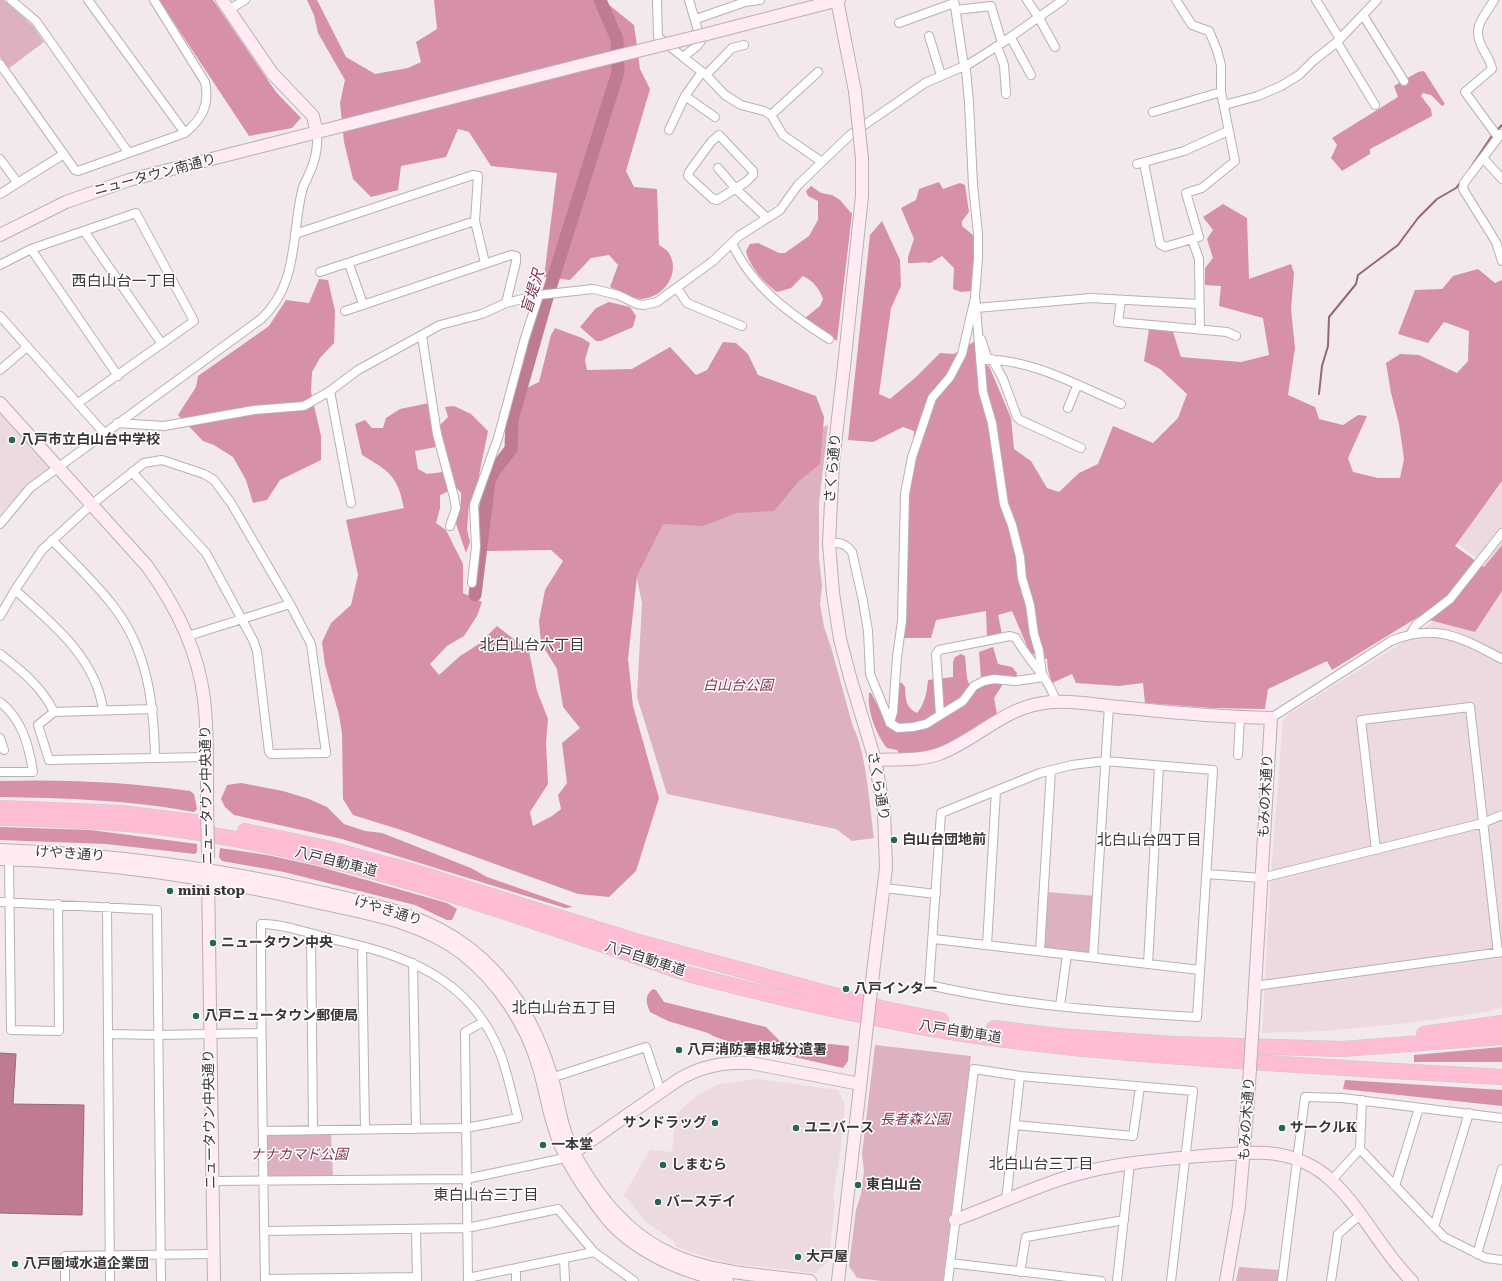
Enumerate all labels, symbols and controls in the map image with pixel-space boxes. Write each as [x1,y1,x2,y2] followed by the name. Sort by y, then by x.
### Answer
[92,151,218,199] street label: ニュータウン南通り
[518,268,548,316] water label: 盲堤沢
[72,273,176,291] district label: 西白山台一丁目
[20,432,160,448] place label: 八戸市立白山台中学校
[822,432,844,504] street label: さくら通り
[7,435,17,445] marker: 八戸市立白山台中学校
[480,637,584,655] district label: 北白山台六丁目
[703,678,773,694] park label: 白山台公園
[197,725,217,865] street label: ニュータウン中央通り
[864,750,892,822] street label: さくら通り
[1255,754,1277,838] street label: もみの木通り
[902,832,986,848] place label: 白山台団地前
[1097,832,1201,850] district label: 北白山台四丁目
[889,835,899,845] marker: 白山台団地前
[34,843,106,865] street label: けやき通り
[293,844,379,880] street label: 八戸自動車道
[178,883,245,899] place label: mini stop
[165,886,175,896] marker: mini stop
[352,893,424,929] street label: けやき通り
[221,935,333,951] place label: ニュータウン中央
[208,938,218,948] marker: ニュータウン中央
[602,938,688,980] street label: 八戸自動車道
[854,981,938,997] place label: 八戸インター
[841,984,851,994] marker: 八戸インター
[512,1000,616,1018] district label: 北白山台五丁目
[204,1008,358,1024] place label: 八戸ニュータウン郵便局
[191,1011,201,1021] marker: 八戸ニュータウン郵便局
[917,1017,1003,1047] street label: 八戸自動車道
[687,1042,827,1058] place label: 八戸消防署根城分遣署
[674,1045,684,1055] marker: 八戸消防署根城分遣署
[200,1049,220,1189] street label: ニュータウン中央通り
[1236,1077,1258,1161] street label: もみの木通り
[880,1112,950,1128] park label: 長者森公園
[623,1115,707,1131] place label: サンドラッグ
[710,1118,720,1128] marker: サンドラッグ
[804,1120,874,1136] place label: ユニバース
[1290,1120,1357,1136] place label: サークルK
[791,1123,801,1133] marker: ユニバース
[1277,1123,1287,1133] marker: サークルK
[551,1137,593,1153] place label: 一本堂
[538,1140,548,1150] marker: 一本堂
[250,1147,348,1163] park label: ナナカマド公園
[989,1156,1093,1174] district label: 北白山台三丁目
[671,1157,727,1173] place label: しまむら
[658,1160,668,1170] marker: しまむら
[866,1177,922,1193] place label: 東白山台
[853,1180,863,1190] marker: 東白山台
[434,1187,538,1205] district label: 東白山台三丁目
[666,1194,736,1210] place label: バースデイ
[653,1197,663,1207] marker: バースデイ
[806,1249,848,1265] place label: 大戸屋
[793,1252,803,1262] marker: 大戸屋
[23,1256,149,1272] place label: 八戸圏域水道企業団
[10,1259,20,1269] marker: 八戸圏域水道企業団

